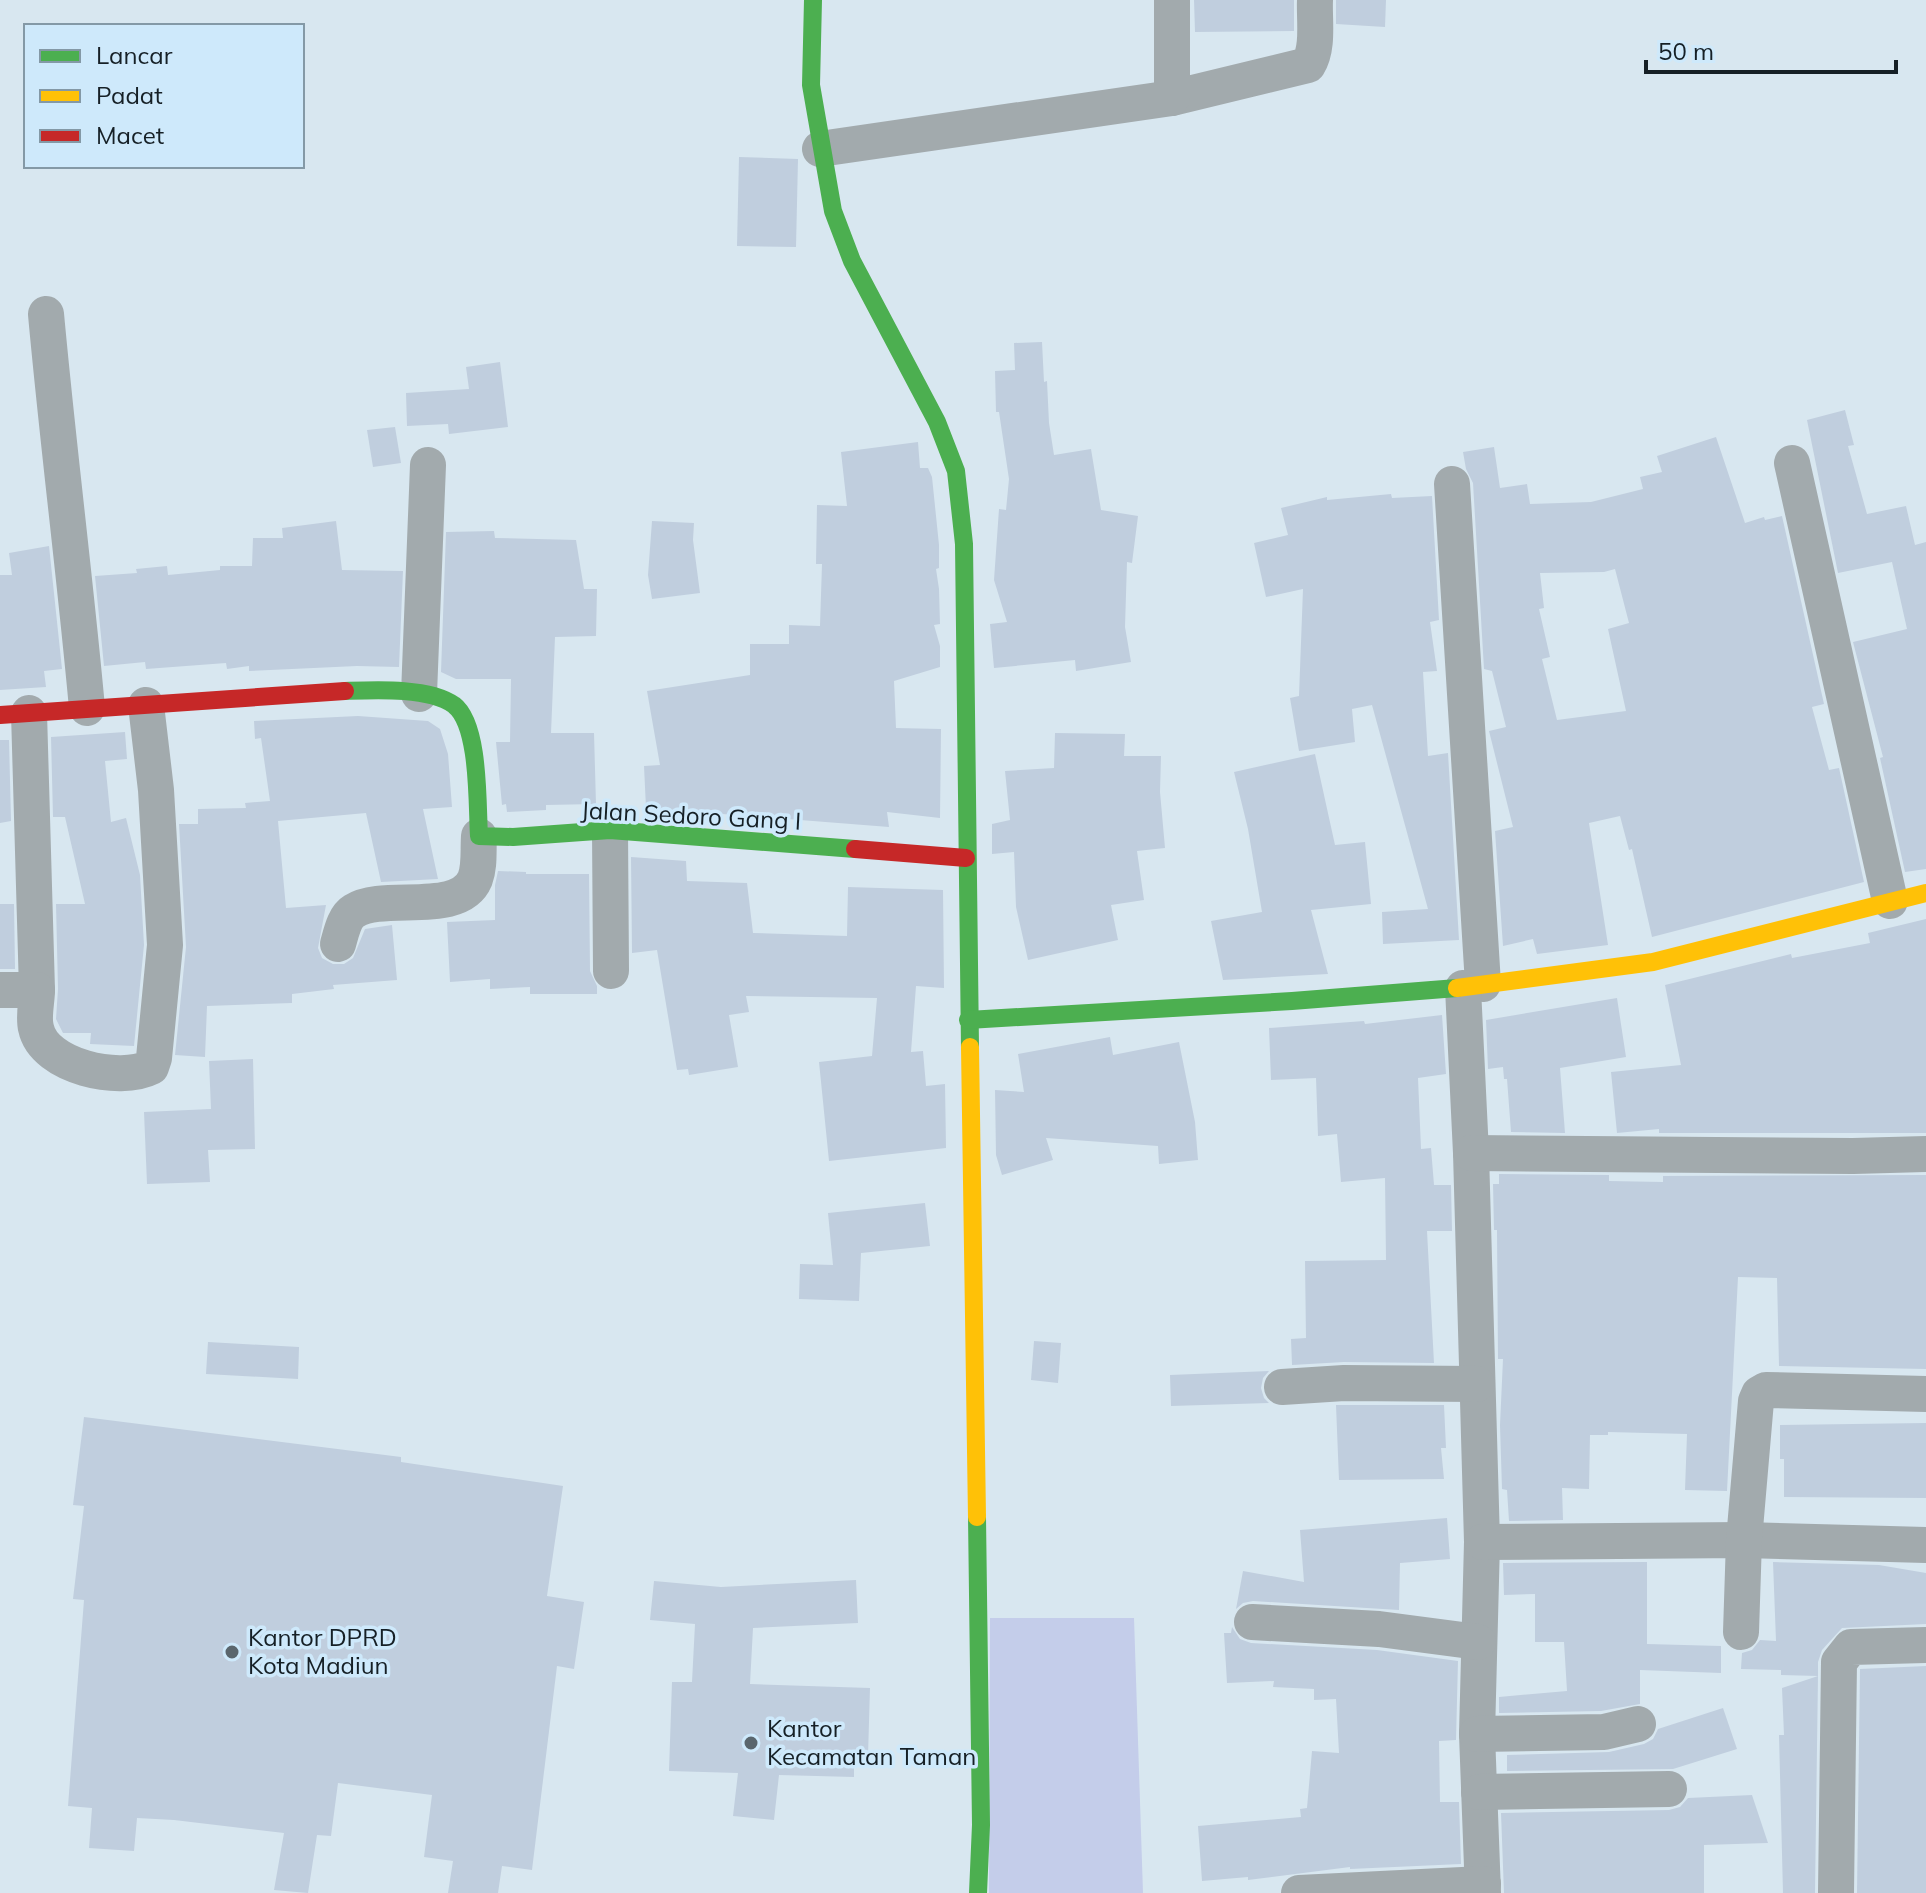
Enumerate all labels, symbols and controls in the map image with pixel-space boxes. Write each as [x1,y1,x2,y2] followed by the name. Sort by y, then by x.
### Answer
[24,24,304,168] legend
[1646,24,1896,74] scale bar
[1658,36,1714,66] text: 50 m
[96,40,173,70] text: Lancar
[96,80,163,110] text: Padat
[96,120,164,150] text: Macet
[580,794,802,836] street label: Jalan Sedoro Gang I
[248,1622,397,1680] place label: Kantor DPRD Kota Madiun
[223,1643,241,1661] marker: Kantor DPRD Kota Madiun
[767,1713,976,1771] place label: Kantor Kecamatan Taman
[742,1734,760,1752] marker: Kantor Kecamatan Taman

